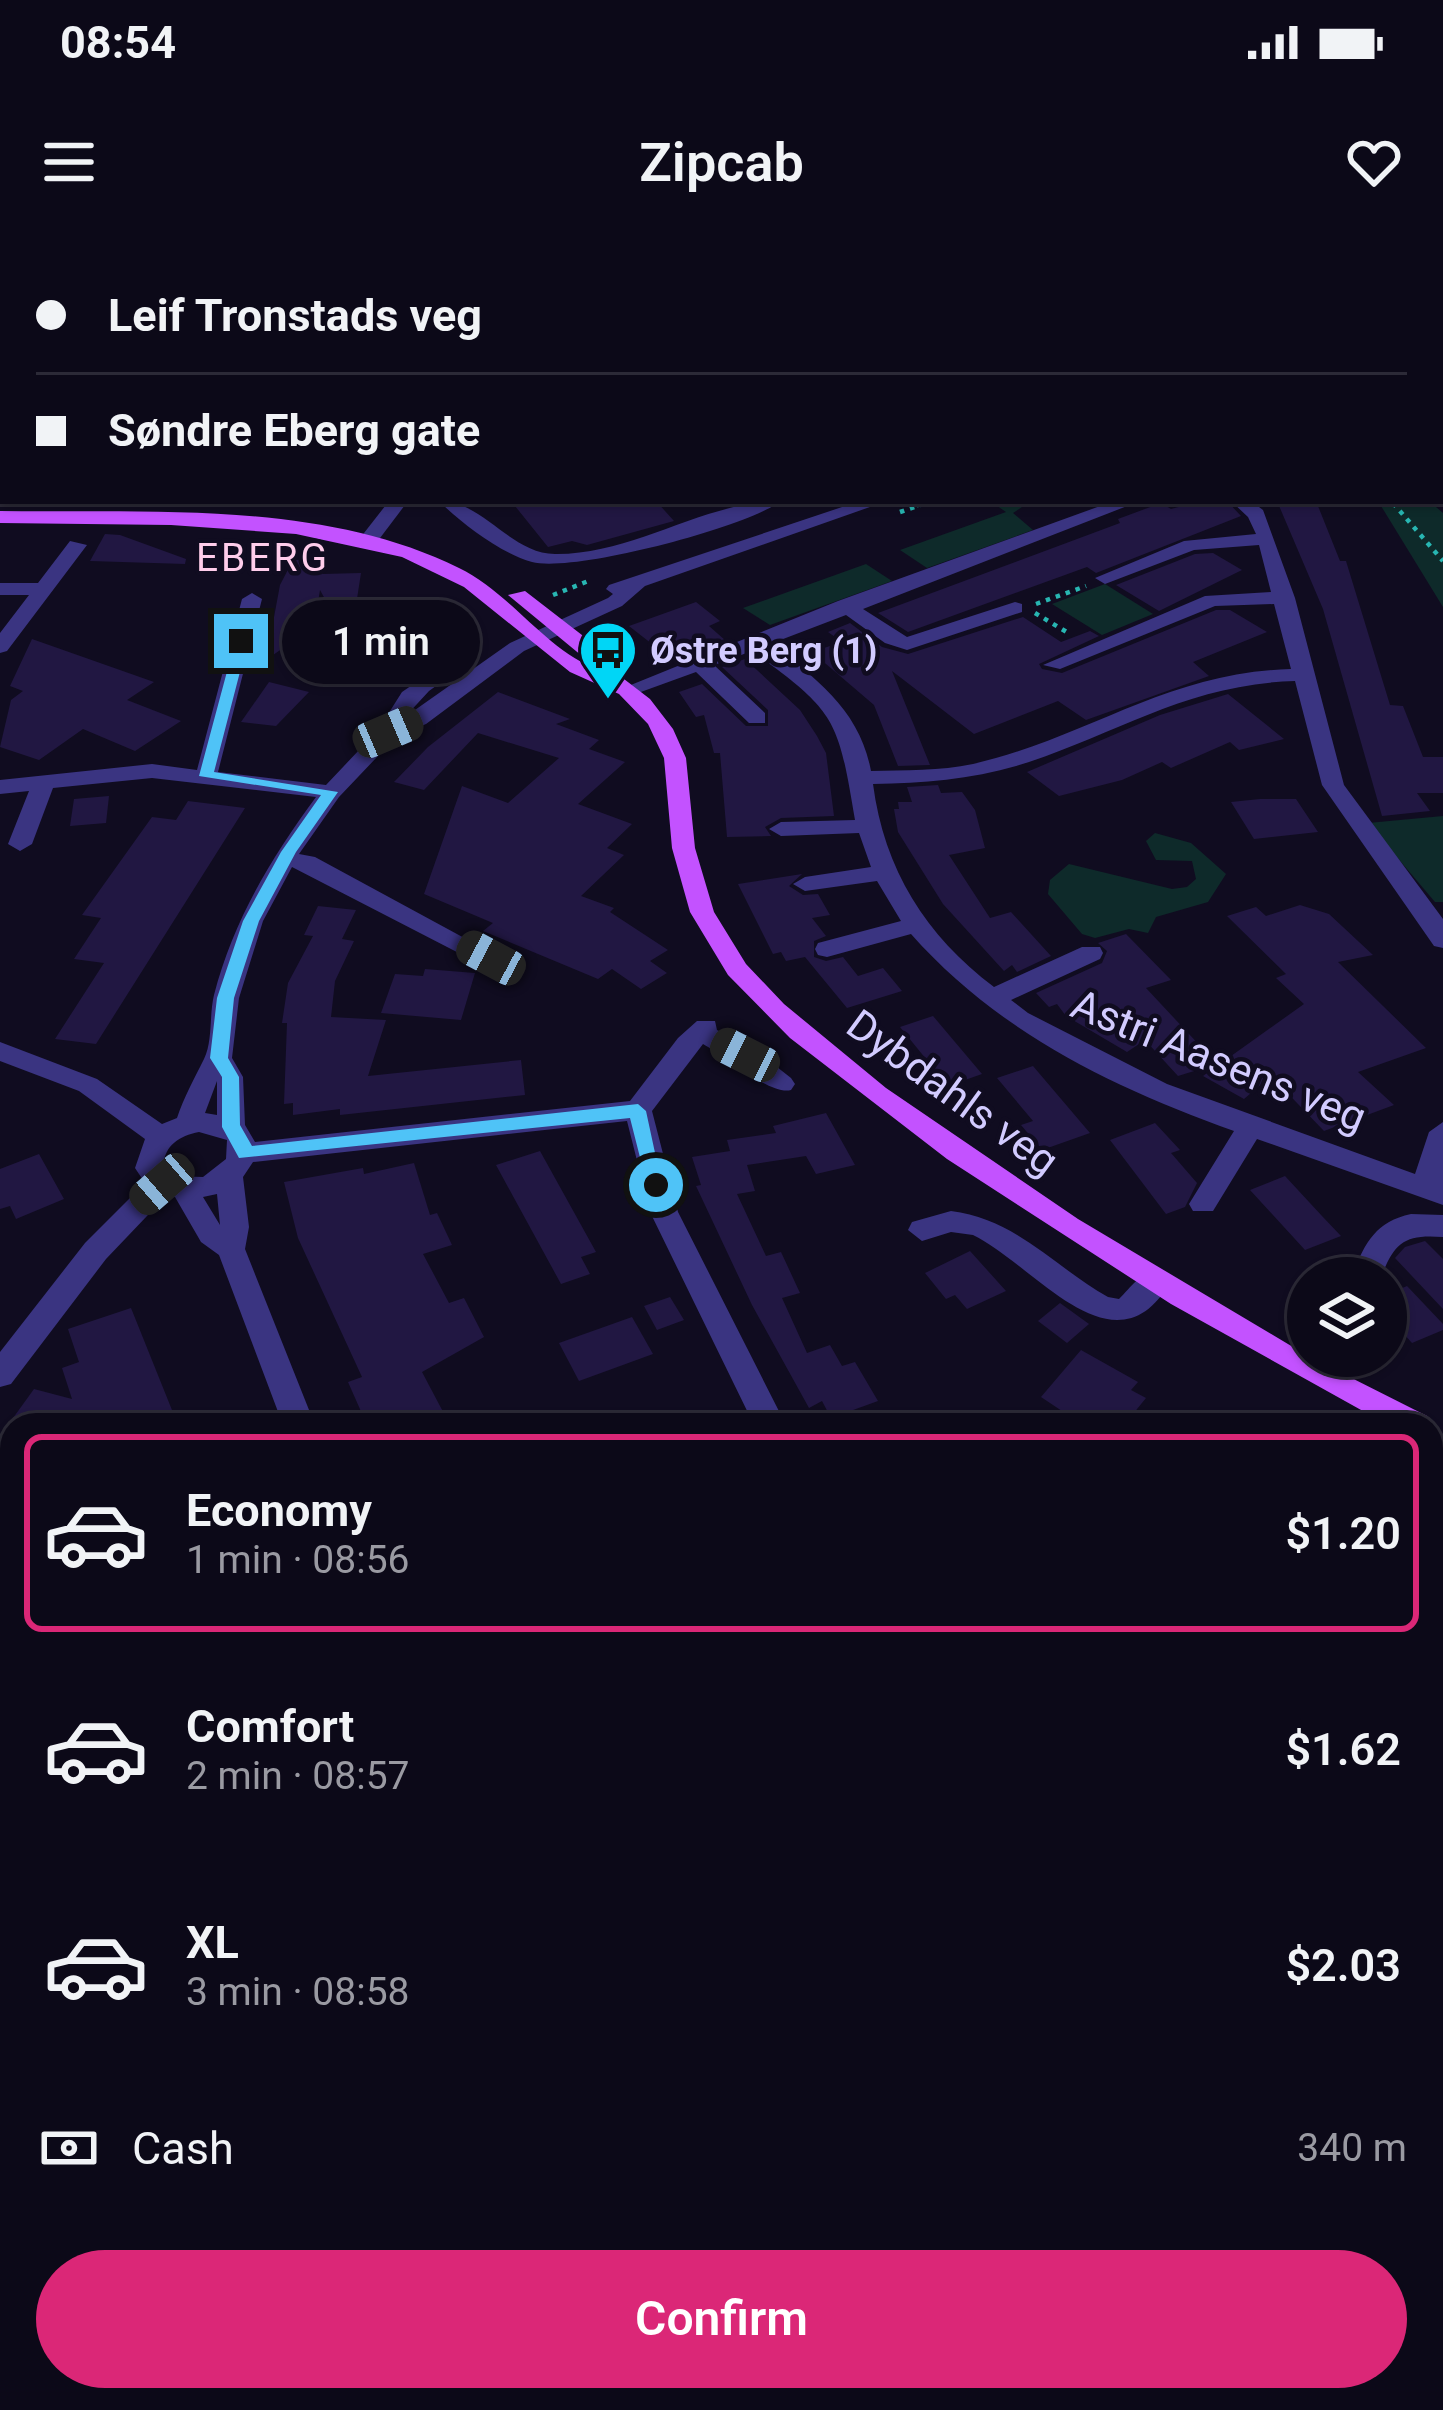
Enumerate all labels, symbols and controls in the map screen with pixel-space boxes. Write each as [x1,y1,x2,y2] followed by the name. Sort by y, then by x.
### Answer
[60,16,176,69] text: 08:54
[36,129,102,195] icon: menu
[1341,129,1407,195] icon: heart
[639,131,804,194] text: Zipcab
[108,289,482,342] text: Leif Tronstads veg
[108,404,480,457] text: Søndre Eberg gate
[196,535,330,581] district label: EBERG
[283,599,481,683] callout: 1 min
[214,614,268,668] route end
[332,619,430,665] text: 1 min
[577,619,639,701] bus stop icon: Østre Berg (1)
[650,630,877,672] place label: Østre Berg (1)
[348,701,428,763] car
[451,925,531,991] car
[1064,979,1373,1142] street label: Astri Aasens veg
[838,999,1068,1185] street label: Dybdahls veg
[705,1023,785,1087] car
[123,1147,201,1221] car
[629,1158,683,1212] route start
[1287,1257,1407,1377] map controls
[1287,1257,1407,1377] button: layers
[42,1479,150,1587] icon: car
[186,1484,372,1537] text: Economy
[1285,1507,1401,1560] text: $1.20
[186,1537,409,1583] text: 1 min · 08:56
[42,1695,150,1803] icon: car
[186,1700,354,1753] text: Comfort
[1285,1723,1401,1776] text: $1.62
[186,1753,409,1799] text: 2 min · 08:57
[42,1911,150,2019] icon: car
[186,1916,239,1969] text: XL
[1285,1939,1401,1992] text: $2.03
[186,1969,409,2015] text: 3 min · 08:58
[36,2115,102,2181] icon: cash
[132,2122,234,2175] text: Cash
[1297,2125,1407,2171] text: 340 m
[36,2250,1407,2388] button: Confirm

